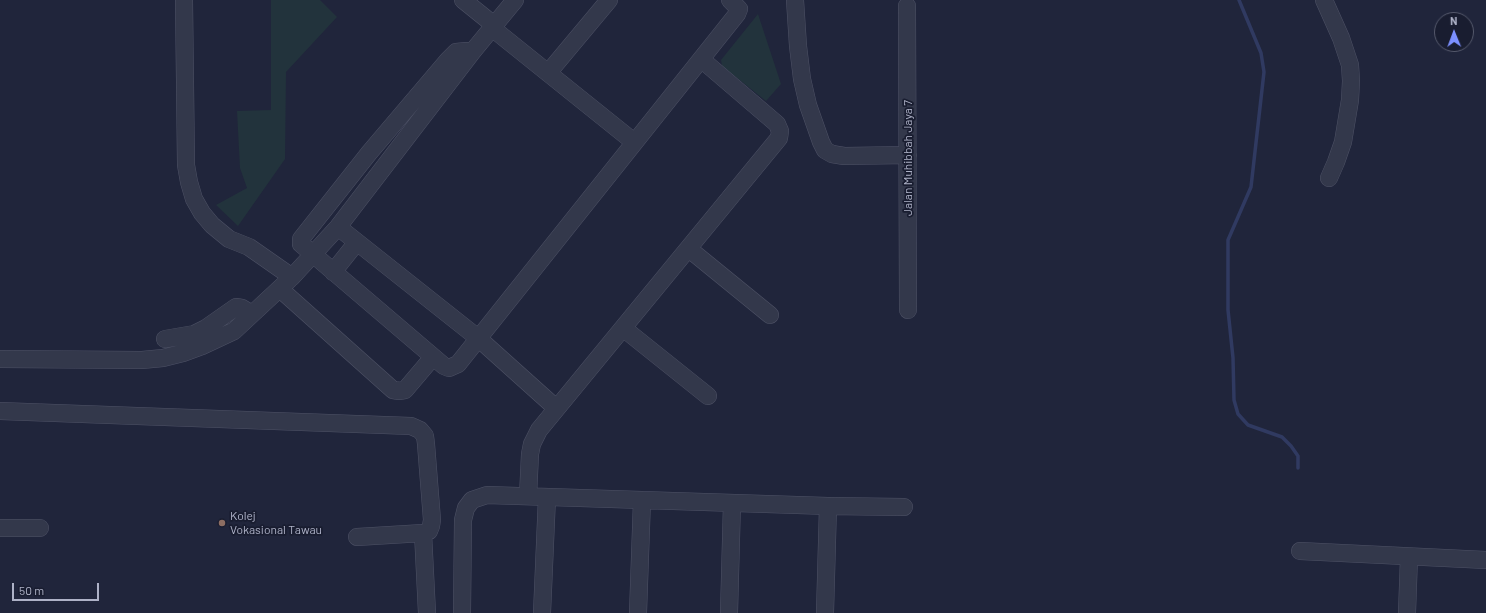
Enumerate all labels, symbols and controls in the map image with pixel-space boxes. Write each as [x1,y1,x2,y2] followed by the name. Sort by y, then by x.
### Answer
[1434,12,1474,52] north arrow
[1450,14,1458,27] text: N
[901,100,915,216] street label: Jalan Muhibbah Jaya 7
[230,509,322,537] place label: Kolej Vokasional Tawau
[217,518,227,528] marker: Kolej Vokasional Tawau
[14,575,101,601] scale bar
[19,583,44,597] text: 50 m

